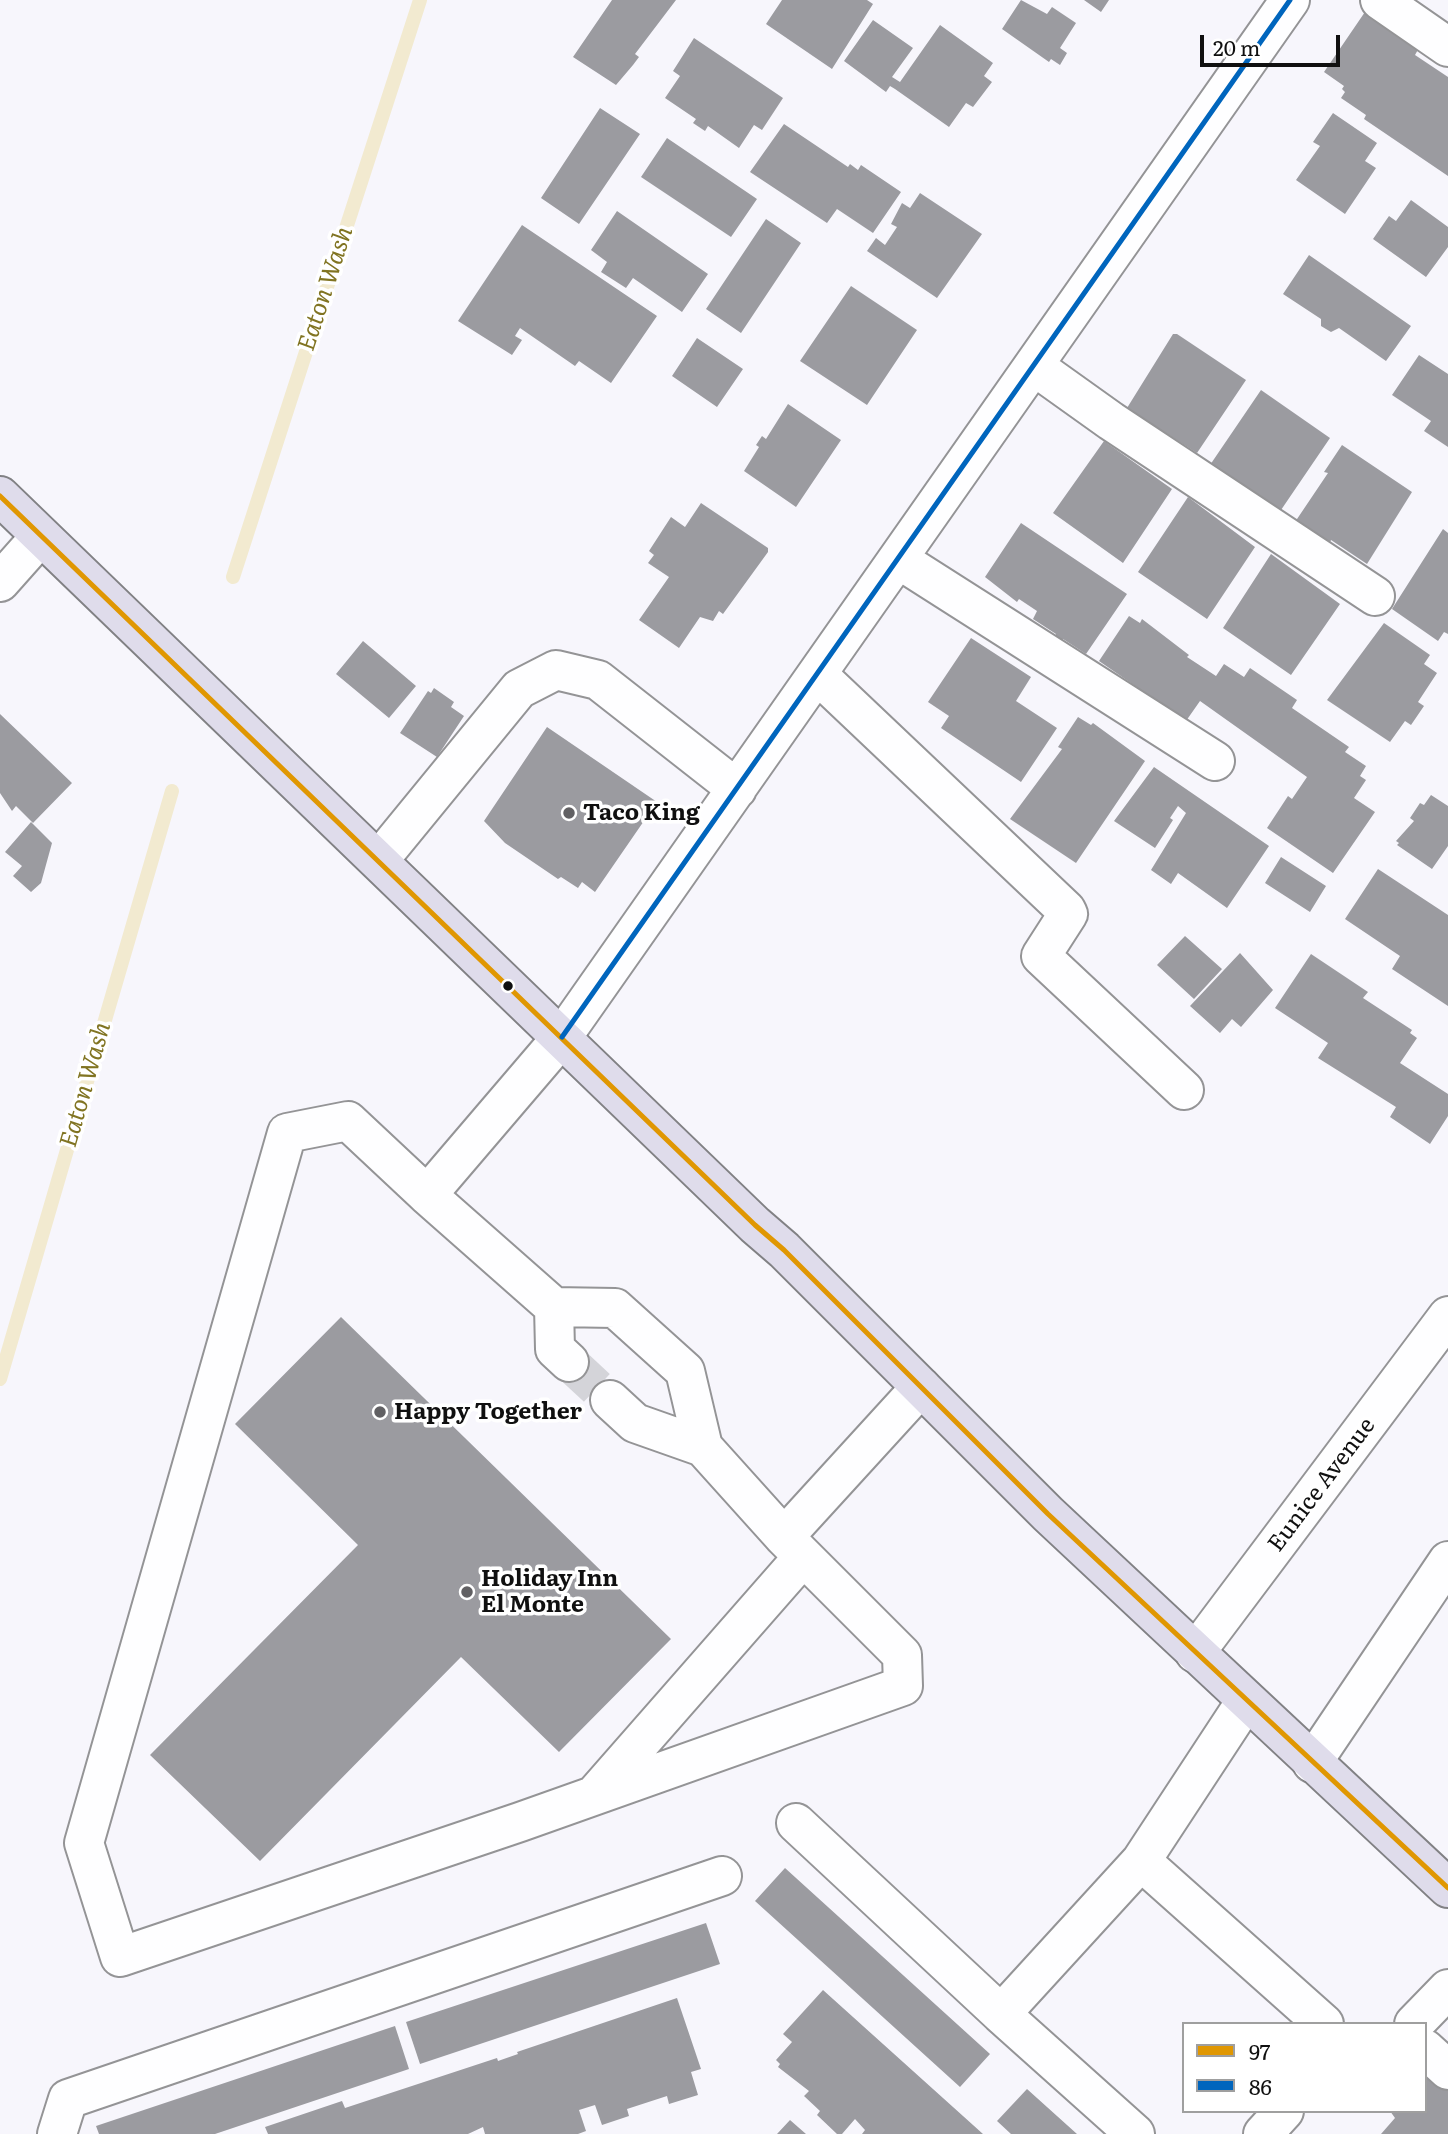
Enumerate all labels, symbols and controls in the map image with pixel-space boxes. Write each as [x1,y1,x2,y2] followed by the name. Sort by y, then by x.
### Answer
[1203,21,1343,65] scale bar
[1213,31,1260,62] text: 20 m
[292,223,360,355] water label: Eaton Wash
[583,799,700,827] place label: Taco King
[561,805,577,821] marker: Taco King
[501,979,515,993] unlabelled marker
[54,1019,118,1151] water label: Eaton Wash
[394,1398,582,1426] place label: Happy Together
[372,1404,388,1420] marker: Happy Together
[1263,1413,1381,1557] street label: Eunice Avenue
[481,1565,618,1619] place label: Holiday Inn El Monte
[459,1584,475,1600] marker: Holiday Inn El Monte
[1182,2022,1427,2113] legend
[1249,2035,1270,2066] text: 97
[1249,2070,1272,2101] text: 86

